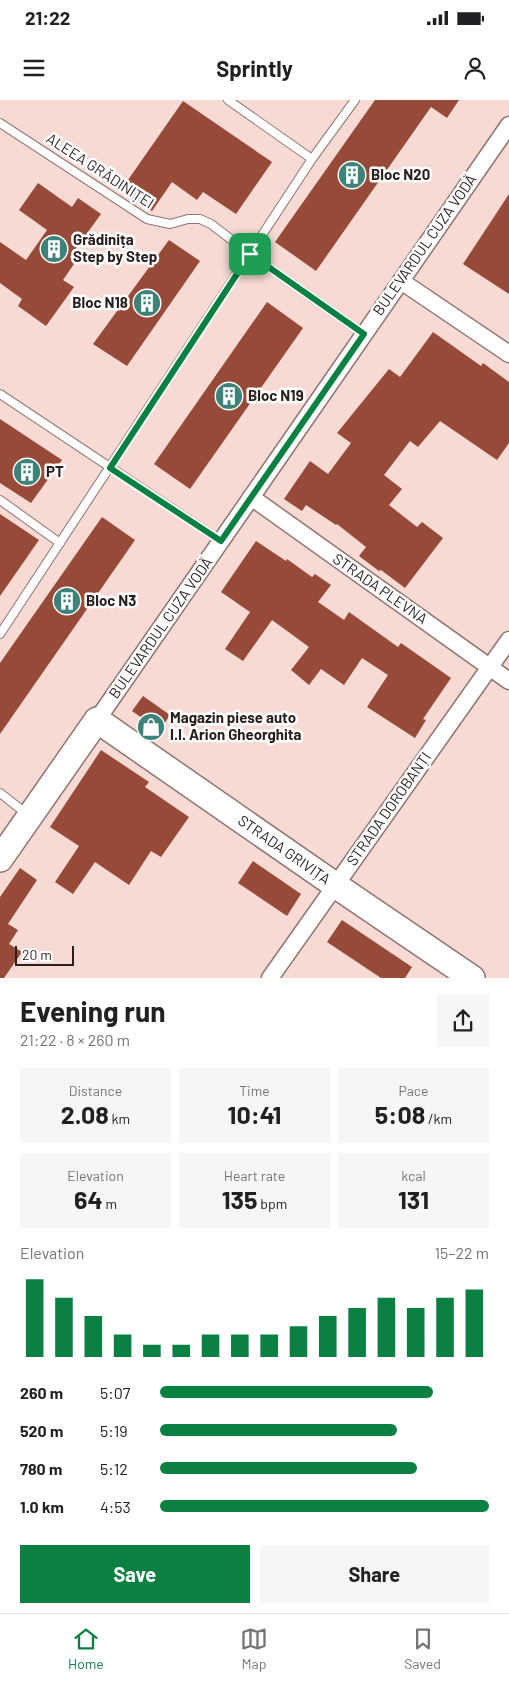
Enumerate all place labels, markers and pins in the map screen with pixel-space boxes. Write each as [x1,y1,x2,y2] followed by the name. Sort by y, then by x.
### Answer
[337,160,367,190] building icon: Bloc N20
[371,165,430,183] place label: Bloc N20
[73,230,157,265] place label: Grădinița Step by Step
[229,233,271,275] pin
[39,234,69,264] building icon: Grădinița Step by Step
[132,288,162,318] building icon: Bloc N18
[72,293,128,311] place label: Bloc N18
[214,381,244,411] building icon: Bloc N19
[248,386,304,404] place label: Bloc N19
[12,457,42,487] building icon: PT
[46,462,64,480] place label: PT
[52,586,82,616] building icon: Bloc N3
[86,591,136,609] place label: Bloc N3
[170,708,302,743] place label: Magazin piese auto I.I. Arion Gheorghita
[136,712,166,742] shop icon: Magazin piese auto I.I. Arion Gheorghita

